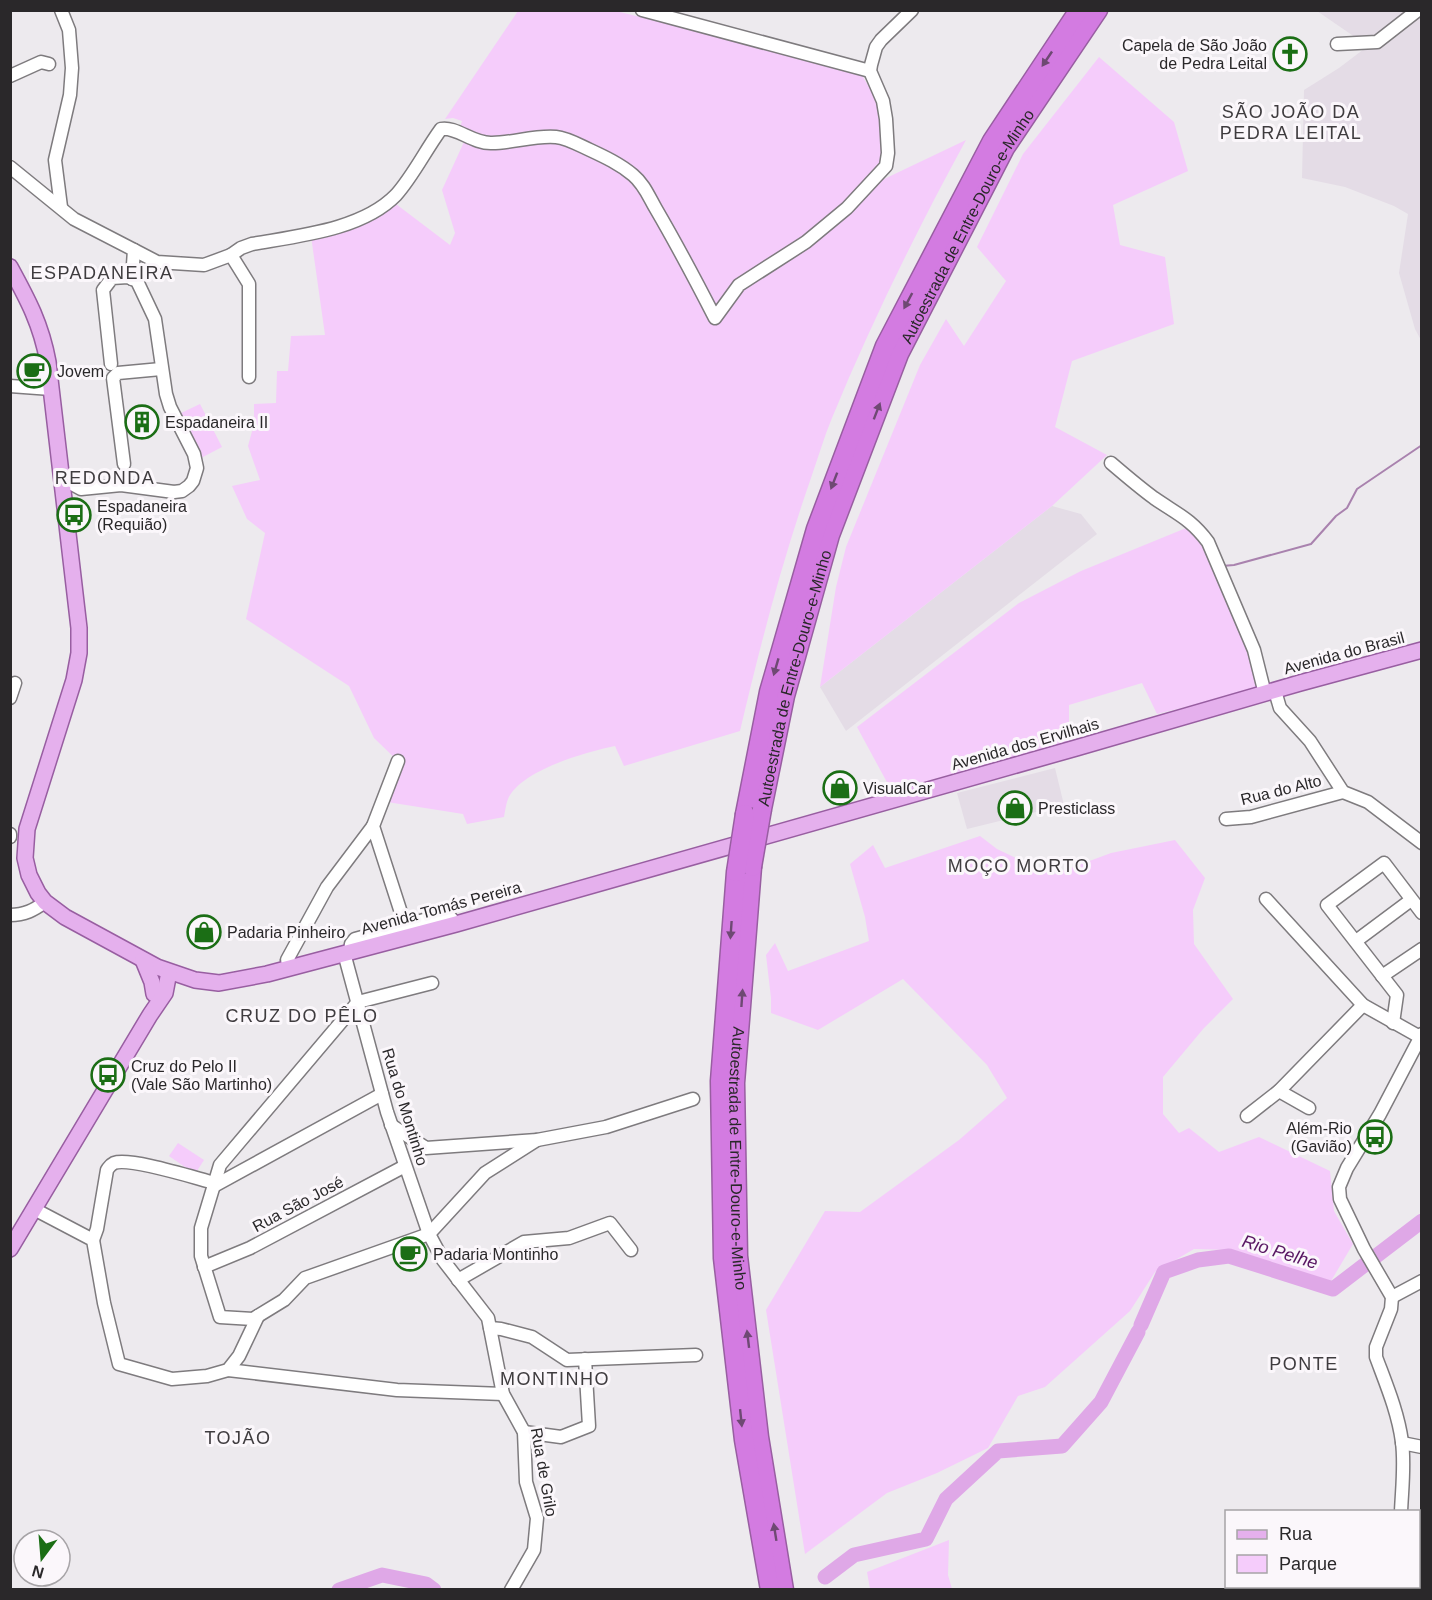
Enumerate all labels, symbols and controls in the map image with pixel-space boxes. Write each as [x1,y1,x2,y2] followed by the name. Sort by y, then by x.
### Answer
[1272,36,1308,72] church icon: Capela de São João de Pedra Leital
[1122,37,1267,72] place label: Capela de São João de Pedra Leital
[1041,51,1052,67] one-way arrow
[1220,101,1362,143] district label: SÃO JOÃO DA PEDRA LEITAL
[897,106,1037,346] street label: Autoestrada de Entre-Douro-e-Minho
[30,263,174,283] district label: ESPADANEIRA
[903,293,913,310] one-way arrow
[16,353,52,389] cafe icon: Jovem
[57,363,104,380] place label: Jovem
[873,402,883,420] one-way arrow
[124,404,160,440] building icon: Espadaneira II
[165,414,268,431] place label: Espadaneira II
[55,468,155,488] district label: REDONDA
[829,472,838,490] one-way arrow
[56,497,92,533] bus stop icon: Espadaneira (Requião)
[97,498,187,533] place label: Espadaneira (Requião)
[754,548,834,807] street label: Autoestrada de Entre-Douro-e-Minho
[1282,629,1406,677] street label: Avenida do Brasil
[771,658,780,676] one-way arrow
[949,715,1101,773] street label: Avenida dos Ervilhais
[822,770,858,806] shop icon: VisualCar
[1239,772,1323,808] street label: Rua do Alto
[863,780,933,797] place label: VisualCar
[997,790,1033,826] shop icon: Presticlass
[1038,800,1115,817] place label: Presticlass
[948,856,1090,876] district label: MOÇO MORTO
[359,878,523,938] street label: Avenida Tomás Pereira
[186,914,222,950] shop icon: Padaria Pinheiro
[727,921,736,940] one-way arrow
[227,924,345,941] place label: Padaria Pinheiro
[737,988,747,1007] one-way arrow
[225,1006,379,1026] district label: CRUZ DO PÊLO
[726,1026,750,1291] street label: Autoestrada de Entre-Douro-e-Minho
[379,1046,431,1168] street label: Rua do Montinho
[90,1057,126,1093] bus stop icon: Cruz do Pelo II (Vale São Martinho)
[131,1058,272,1093] place label: Cruz do Pelo II (Vale São Martinho)
[1357,1119,1393,1155] bus stop icon: Além-Rio (Gavião)
[1286,1120,1352,1155] place label: Além-Rio (Gavião)
[250,1173,346,1235] street label: Rua São José
[1240,1231,1320,1273] water label: Rio Pelhe
[392,1236,428,1272] cafe icon: Padaria Montinho
[433,1246,559,1263] place label: Padaria Montinho
[743,1329,753,1348] one-way arrow
[1269,1354,1339,1374] district label: PONTE
[500,1369,610,1389] district label: MONTINHO
[736,1408,746,1427] one-way arrow
[528,1426,560,1518] street label: Rua de Grilo
[204,1427,272,1448] district label: TOJÃO
[1225,1510,1420,1588] legend
[770,1522,779,1541] one-way arrow
[1279,1524,1313,1544] text: Rua
[12,1528,72,1588] north arrow
[1279,1554,1337,1574] text: Parque
[30,1562,46,1582] text: N

